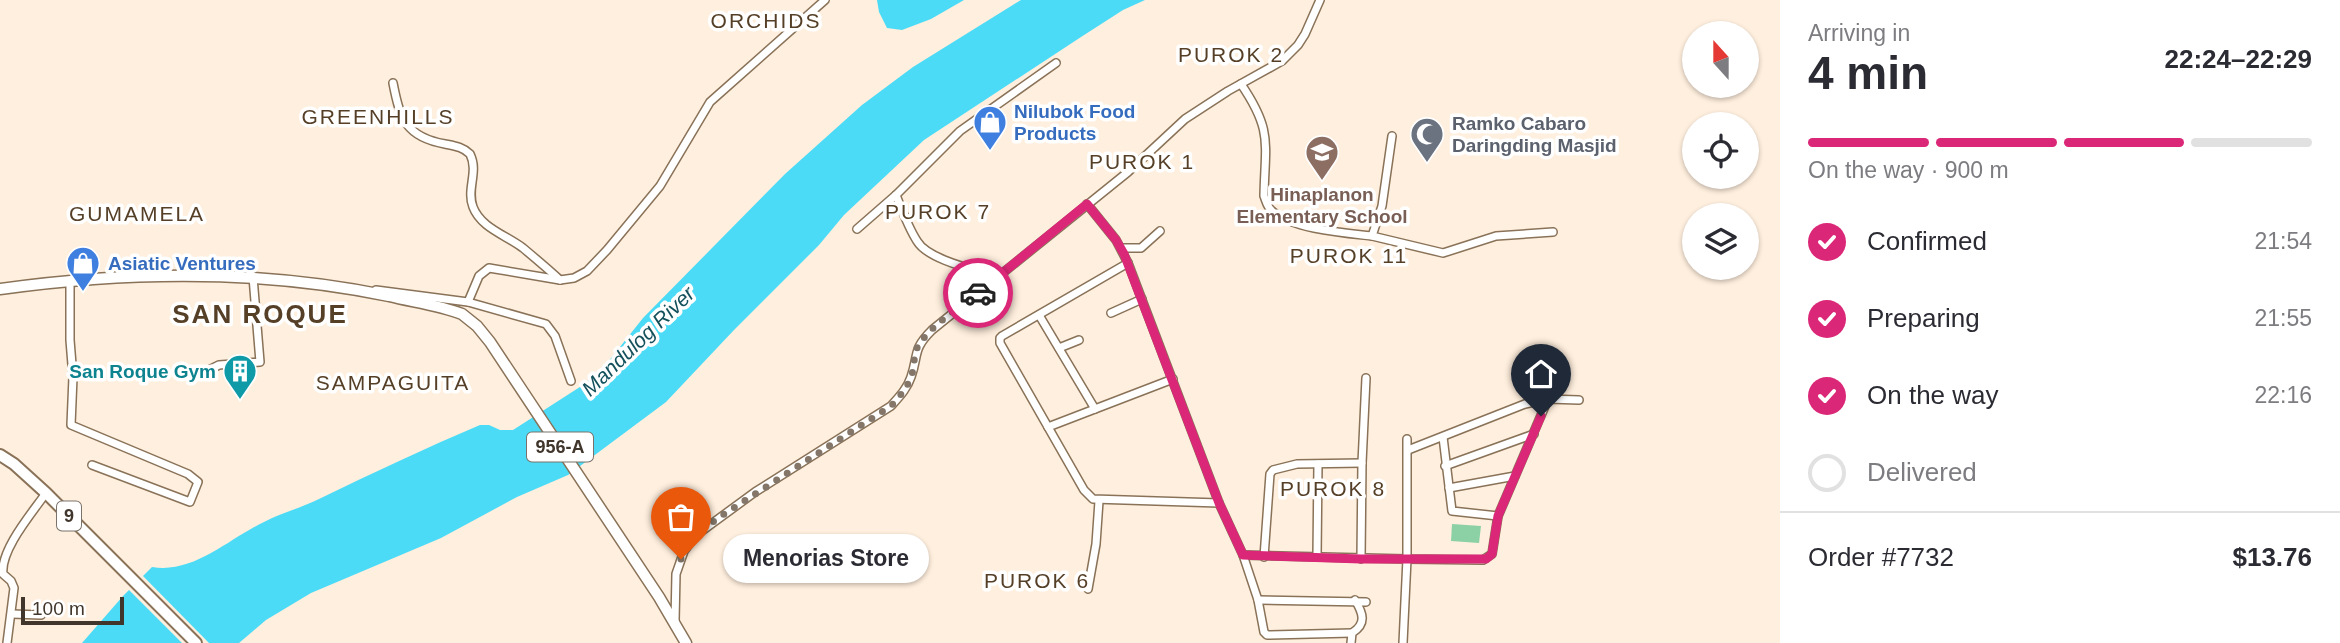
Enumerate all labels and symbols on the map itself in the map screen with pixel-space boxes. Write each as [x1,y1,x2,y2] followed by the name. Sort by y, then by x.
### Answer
[711,9,821,32] district label: ORCHIDS
[1682,21,1759,98] north arrow
[1178,43,1284,66] district label: PUROK 2
[1014,101,1135,144] place label: Nilubok Food Products
[971,103,1009,152] shop icon: Nilubok Food Products
[301,105,455,128] district label: GREENHILLS
[1452,113,1617,156] place label: Ramko Cabaro Daringding Masjid
[1408,115,1446,164] mosque icon: Ramko Cabaro Daringding Masjid
[1303,133,1341,182] school or university icon: Hinaplanon Elementary School
[1089,150,1195,173] district label: PUROK 1
[1236,184,1408,227] place label: Hinaplanon Elementary School
[885,200,991,223] district label: PUROK 7
[69,202,205,225] district label: GUMAMELA
[64,244,102,293] shop icon: Asiatic Ventures
[1290,244,1408,267] district label: PUROK 11
[108,253,256,274] place label: Asiatic Ventures
[943,258,1013,328] courier
[577,281,700,400] water label: Mandulog River
[172,299,348,329] district label: SAN ROQUE
[1511,344,1571,416] pin
[221,352,259,401] building icon: San Roque Gym
[69,361,216,382] place label: San Roque Gym
[316,371,470,394] district label: SAMPAGUITA
[527,432,593,462] road number: 956-A
[1280,477,1386,500] district label: PUROK 8
[651,487,711,559] pin
[57,502,81,530] road number: 9
[723,534,930,584] callout: Menorias Store
[984,569,1090,592] district label: PUROK 6
[21,594,124,626] scale bar

